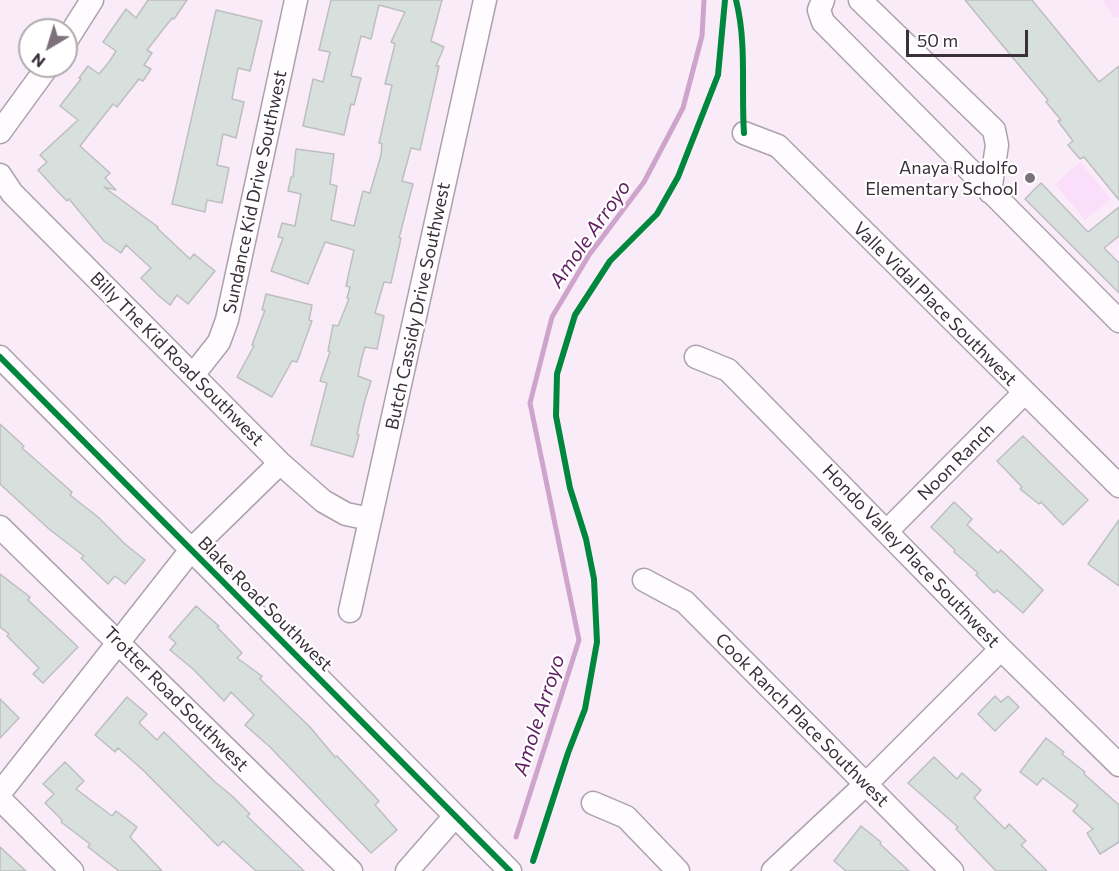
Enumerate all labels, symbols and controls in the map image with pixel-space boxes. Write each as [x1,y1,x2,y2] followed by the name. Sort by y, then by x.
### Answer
[18,18,78,78] north arrow
[909,18,1030,56] scale bar
[917,29,958,51] text: 50 m
[27,50,48,72] text: N
[219,68,291,316] street label: Sundance Kid Drive Southwest
[865,157,1018,200] place label: Anaya Rudolfo Elementary School
[1023,171,1037,185] marker: Anaya Rudolfo Elementary School
[544,176,636,292] water label: Amole Arroyo
[381,180,455,432] street label: Butch Cassidy Drive Southwest
[849,218,1021,390] street label: Valle Vidal Place Southwest
[86,268,268,450] street label: Billy The Kid Road Southwest
[913,419,999,505] street label: Noon Ranch
[818,460,1004,652] street label: Hondo Valley Place Southwest
[193,532,337,676] street label: Blake Road Southwest
[99,622,253,776] street label: Trotter Road Southwest
[711,629,893,811] street label: Cook Ranch Place Southwest
[508,652,570,778] water label: Amole Arroyo

